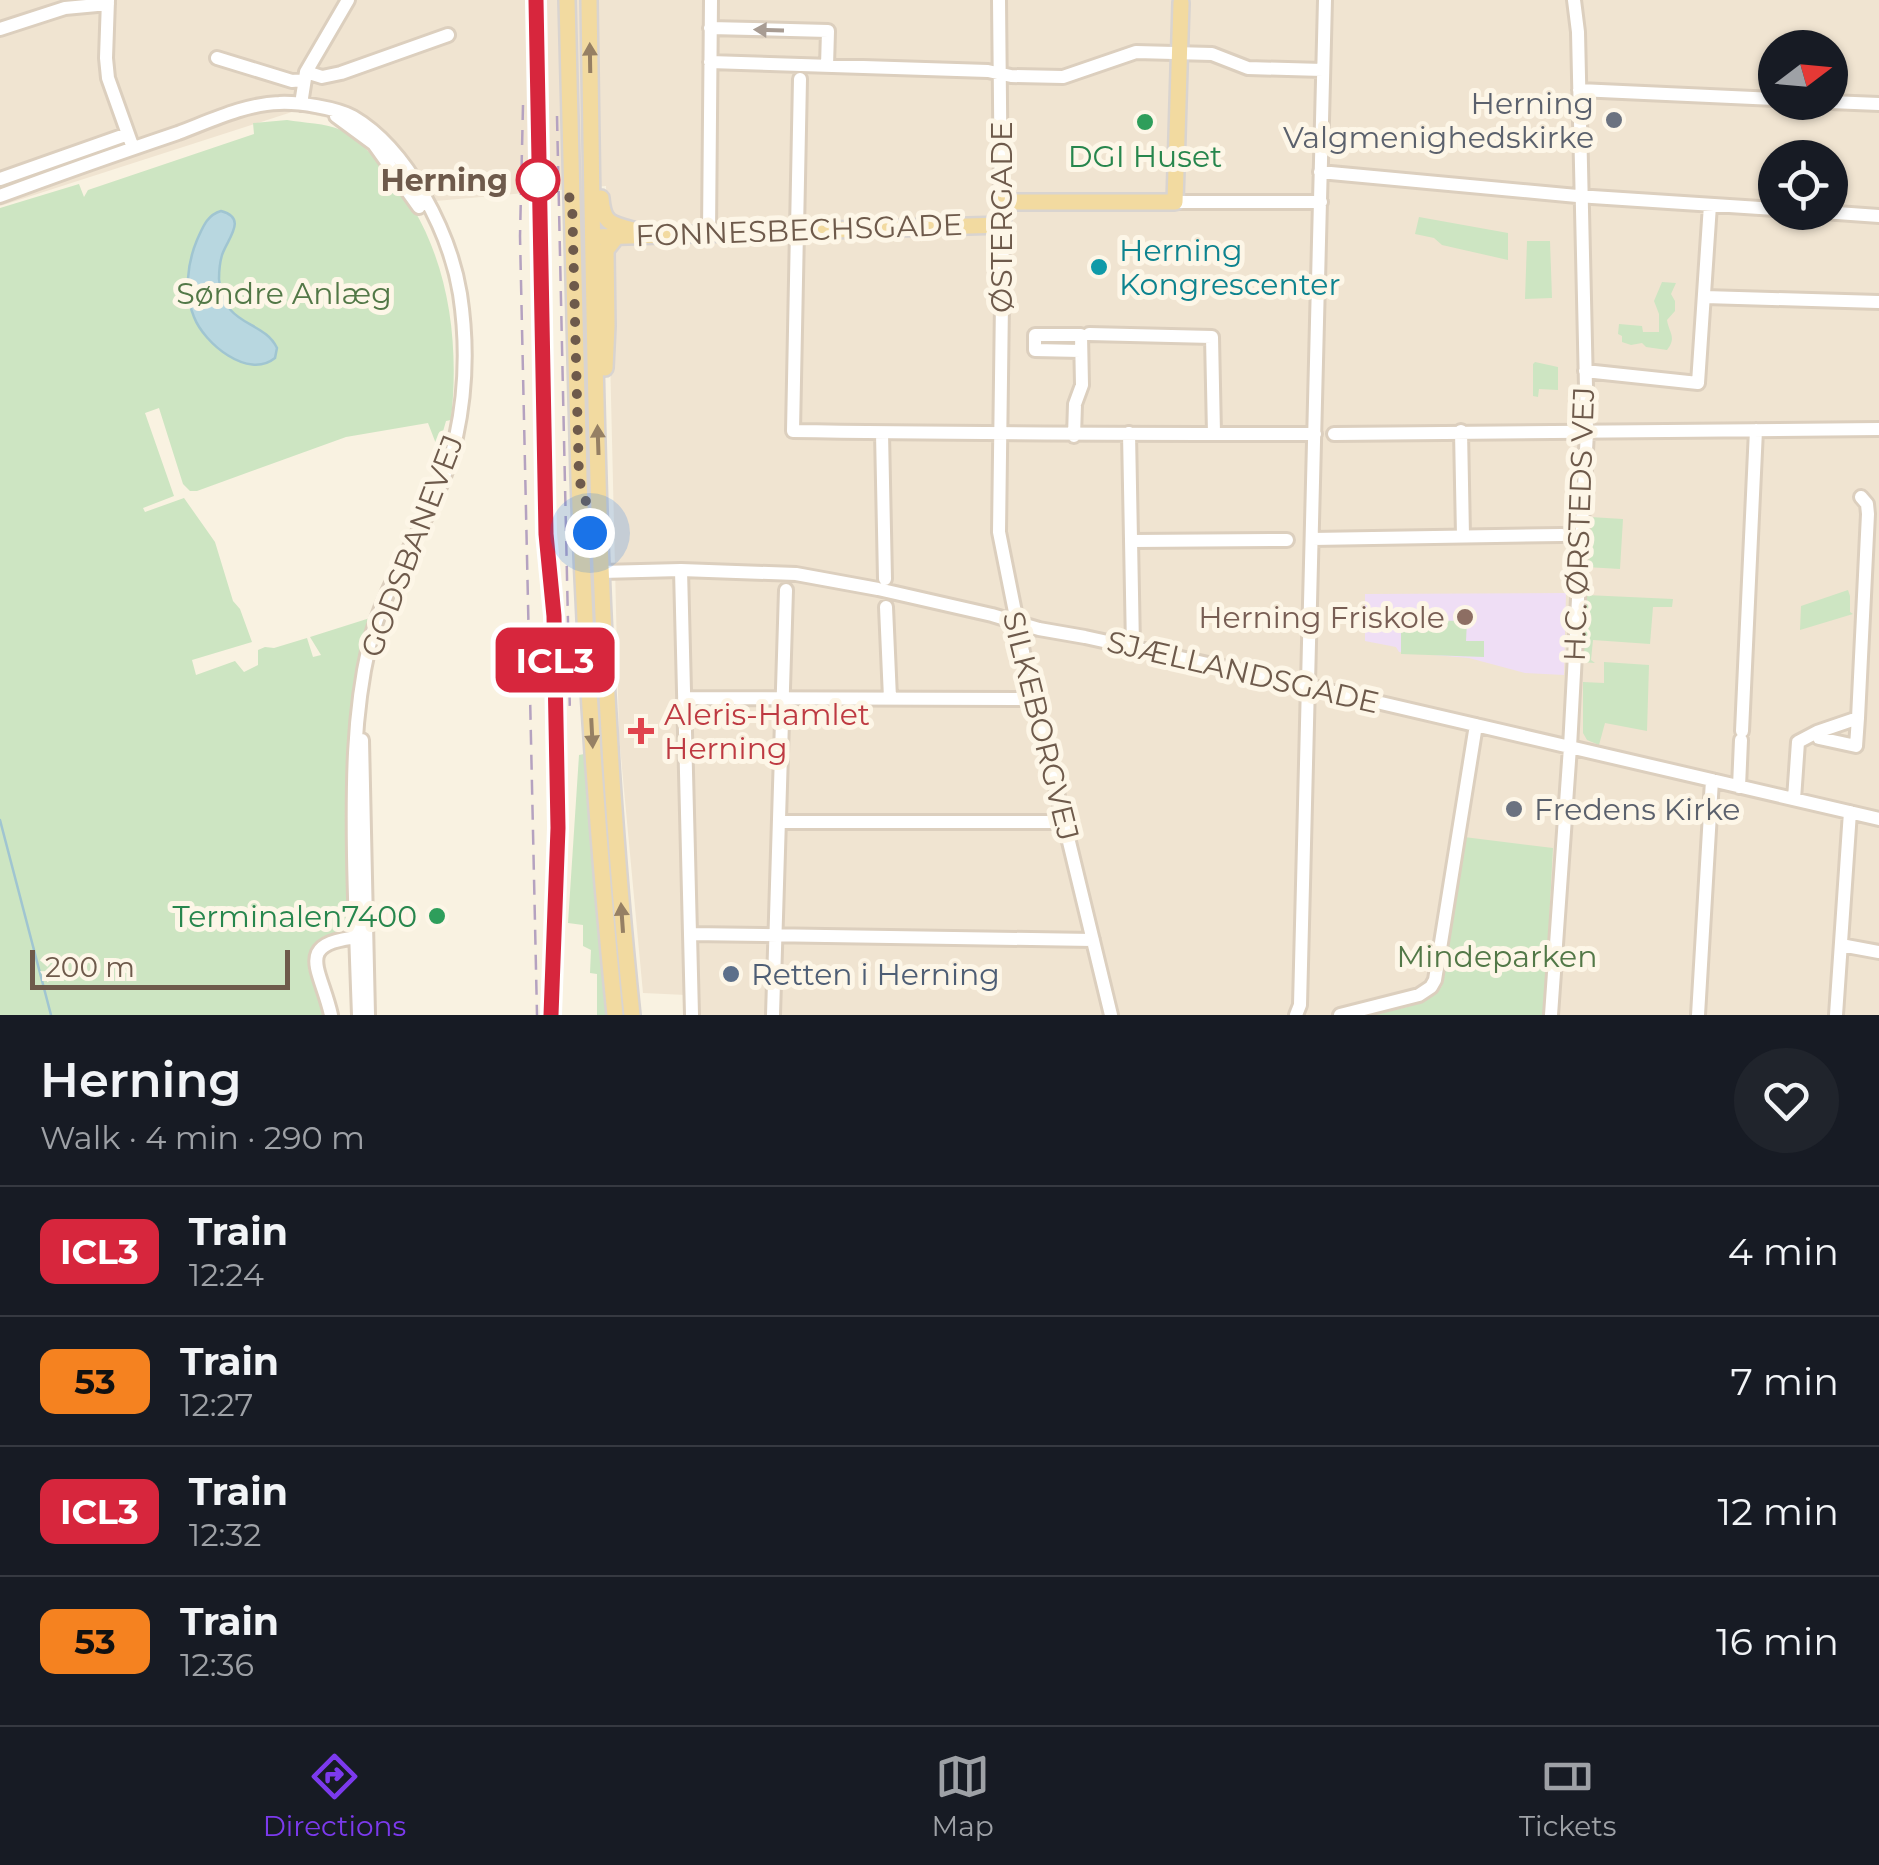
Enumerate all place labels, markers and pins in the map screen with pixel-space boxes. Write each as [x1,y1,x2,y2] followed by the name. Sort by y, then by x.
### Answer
[1283,85,1594,156] place label: Herning Valgmenighedskirke
[1603,109,1625,131] marker: Herning Valgmenighedskirke
[1134,111,1156,133] marker: DGI Huset
[1068,138,1222,175] place label: DGI Huset
[517,159,559,201] marker: Herning
[380,162,508,199] place label: Herning
[1119,232,1340,303] place label: Herning Kongrescenter
[1088,256,1110,278] marker: Herning Kongrescenter
[1198,599,1445,636] place label: Herning Friskole
[1454,606,1476,628] marker: Herning Friskole
[664,696,870,767] place label: Aleris-Hamlet Herning
[628,718,654,744] marker: Aleris-Hamlet Herning
[1534,791,1740,828] place label: Fredens Kirke
[1503,798,1525,820] marker: Fredens Kirke
[173,898,417,935] place label: Terminalen7400
[426,905,448,927] marker: Terminalen7400
[751,956,1000,993] place label: Retten i Herning
[720,963,742,985] marker: Retten i Herning

